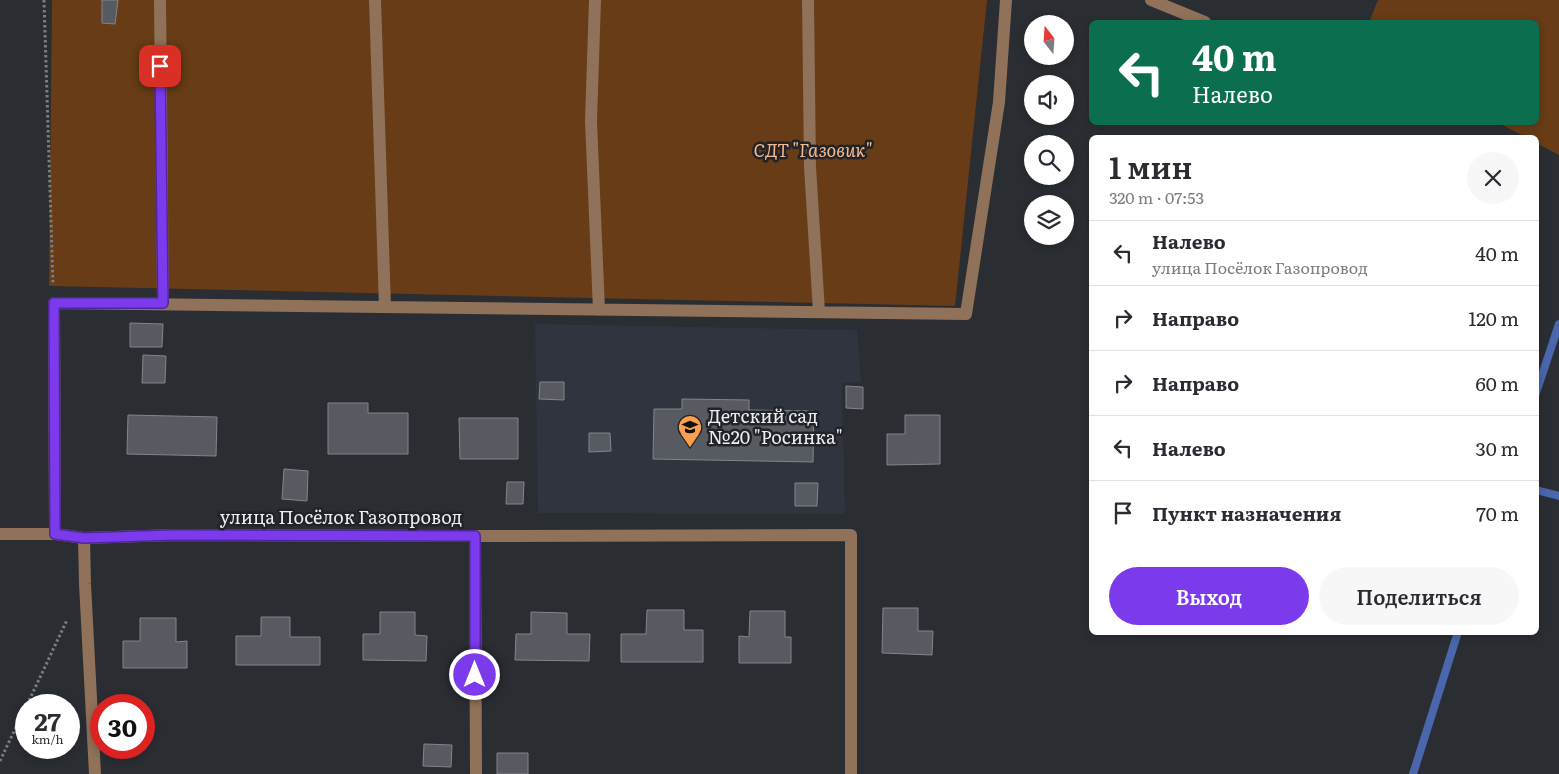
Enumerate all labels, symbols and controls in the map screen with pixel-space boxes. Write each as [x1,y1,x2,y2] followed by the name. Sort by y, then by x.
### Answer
[1024,15,1074,65] north arrow
[1024,15,1074,245] map controls
[1192,30,1277,82] text: 40 m
[1109,40,1174,105] icon: left
[139,45,181,87] pin
[146,52,174,80] icon: arrive
[1024,75,1074,125] button: sound
[1192,77,1273,110] text: Налево
[1024,135,1074,185] button: search
[754,136,872,163] park label: СДТ "Газовик"
[1109,144,1192,188] text: 1 мин
[1467,152,1519,204] button: close
[1109,185,1204,209] text: 320 m · 07:53
[1024,195,1074,245] button: layers
[1152,227,1226,255] text: Налево
[1109,239,1137,267] icon: left
[1475,239,1519,267] text: 40 m
[1152,255,1368,279] text: улица Посёлок Газопровод
[1109,304,1137,332] icon: right
[1152,304,1239,332] text: Направо
[1468,304,1519,332] text: 120 m
[1109,369,1137,397] icon: right
[1152,369,1239,397] text: Направо
[1476,369,1519,397] text: 60 m
[708,402,843,450] place label: Детский сад №20 "Росинка"
[677,414,703,448] school or university icon: Детский сад №20 "Росинка"
[1109,434,1137,462] icon: left
[1152,434,1226,462] text: Налево
[1475,434,1519,462] text: 30 m
[1109,499,1137,527] icon: arrive
[1152,499,1341,527] text: Пункт назначения
[1476,499,1519,527] text: 70 m
[220,503,462,530] street label: улица Посёлок Газопровод
[1109,567,1309,625] button: Выход
[1319,567,1519,625] button: Поделиться
[448,648,500,700] position arrow
[90,694,155,759] speed limit sign: 30
[34,702,61,739] text: 27
[32,730,63,748] text: km/h

